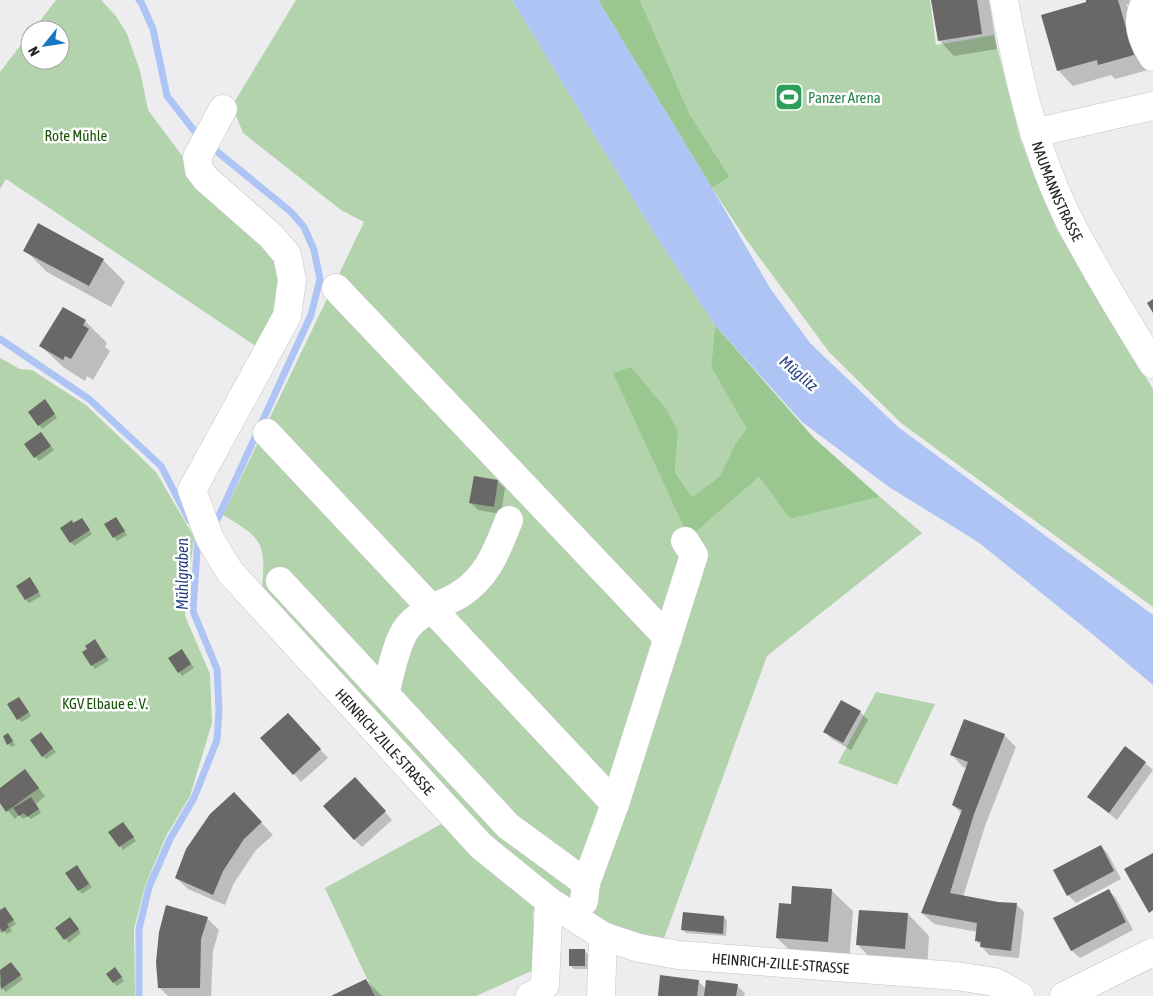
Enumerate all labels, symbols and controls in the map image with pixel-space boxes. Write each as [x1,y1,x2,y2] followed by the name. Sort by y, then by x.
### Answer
[20,20,70,70] north arrow
[25,44,43,59] text: N
[774,82,804,112] sports icon: Panzer Arena
[808,89,881,106] place label: Panzer Arena
[45,127,108,144] park label: Rote Mühle
[1029,139,1087,244] street label: NAUMANNSTRASSE
[776,352,822,395] water label: Müglitz
[173,538,192,610] water label: Mühlgraben
[332,685,438,798] street label: HEINRICH-ZILLE-STRASSE
[62,695,148,712] park label: KGV Elbaue e. V.
[711,949,850,976] street label: HEINRICH-ZILLE-STRASSE

